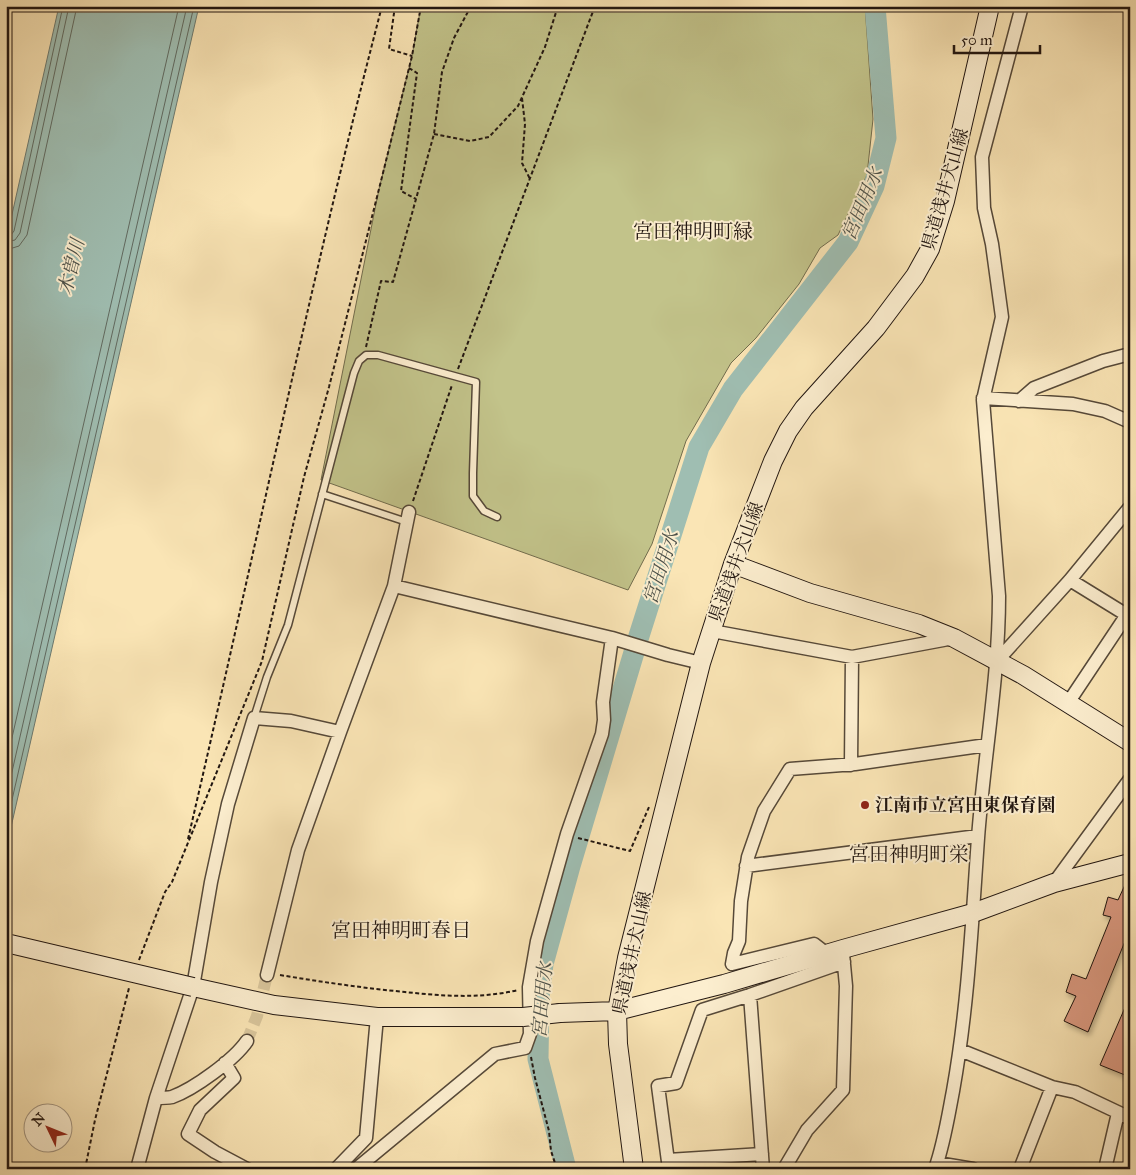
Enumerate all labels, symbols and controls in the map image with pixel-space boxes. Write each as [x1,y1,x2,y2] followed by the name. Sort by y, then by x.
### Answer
[954,22,1040,54] scale bar
[961,31,993,49] text: 50 m
[917,125,973,253] street label: 県道浅井犬山線
[837,163,888,243] water label: 宮田用水
[633,219,753,243] district label: 宮田神明町緑
[53,235,90,297] water label: 木曽川
[704,499,768,625] street label: 県道浅井犬山線
[638,525,684,607] water label: 宮田用水
[875,794,1055,816] place label: 江南市立宮田東保育園
[859,799,871,811] marker: 江南市立宮田東保育園
[849,842,969,866] district label: 宮田神明町栄
[608,889,656,1017] street label: 県道浅井犬山線
[331,918,471,942] district label: 宮田神明町春日
[527,959,557,1039] water label: 宮田用水
[22,1102,72,1152] north arrow
[29,1109,49,1130] text: N

